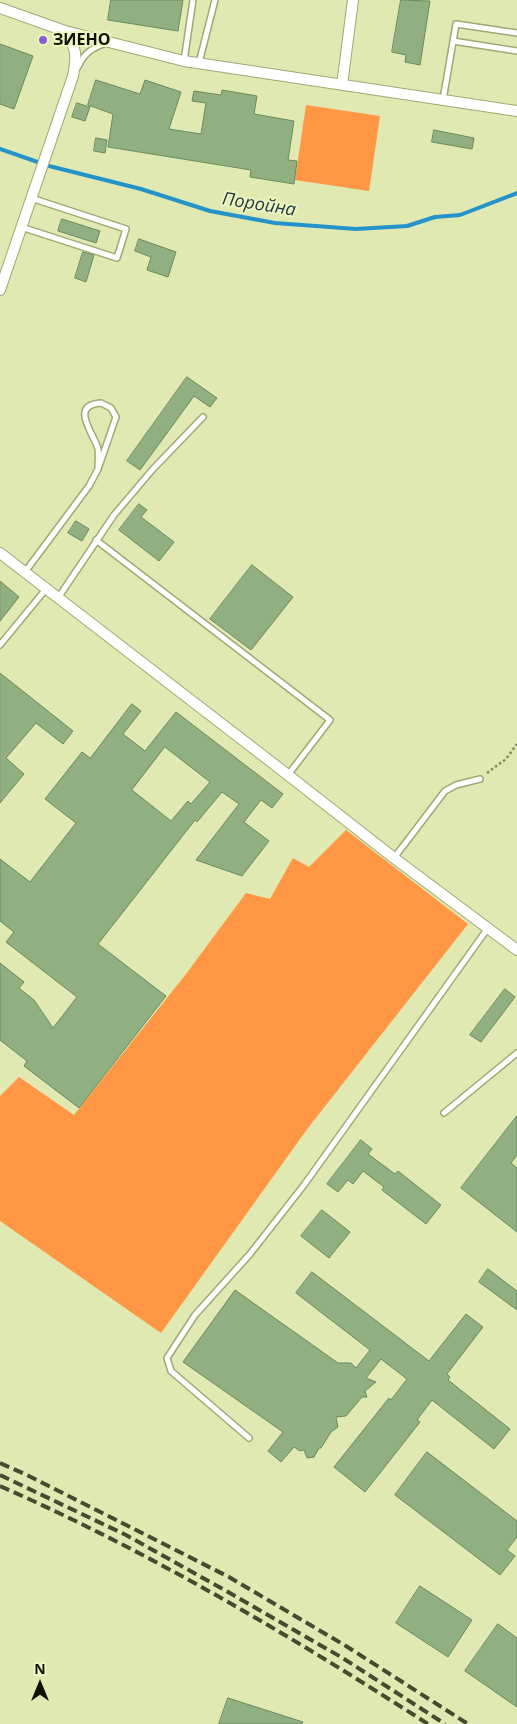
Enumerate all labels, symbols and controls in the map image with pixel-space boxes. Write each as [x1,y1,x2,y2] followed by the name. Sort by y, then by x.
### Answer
[53,30,110,50] place label: ЗИЕНО
[37,34,49,46] marker: ЗИЕНО
[221,189,297,221] water label: Поройна
[15,1659,65,1709] north arrow
[34,1659,46,1678] text: N

